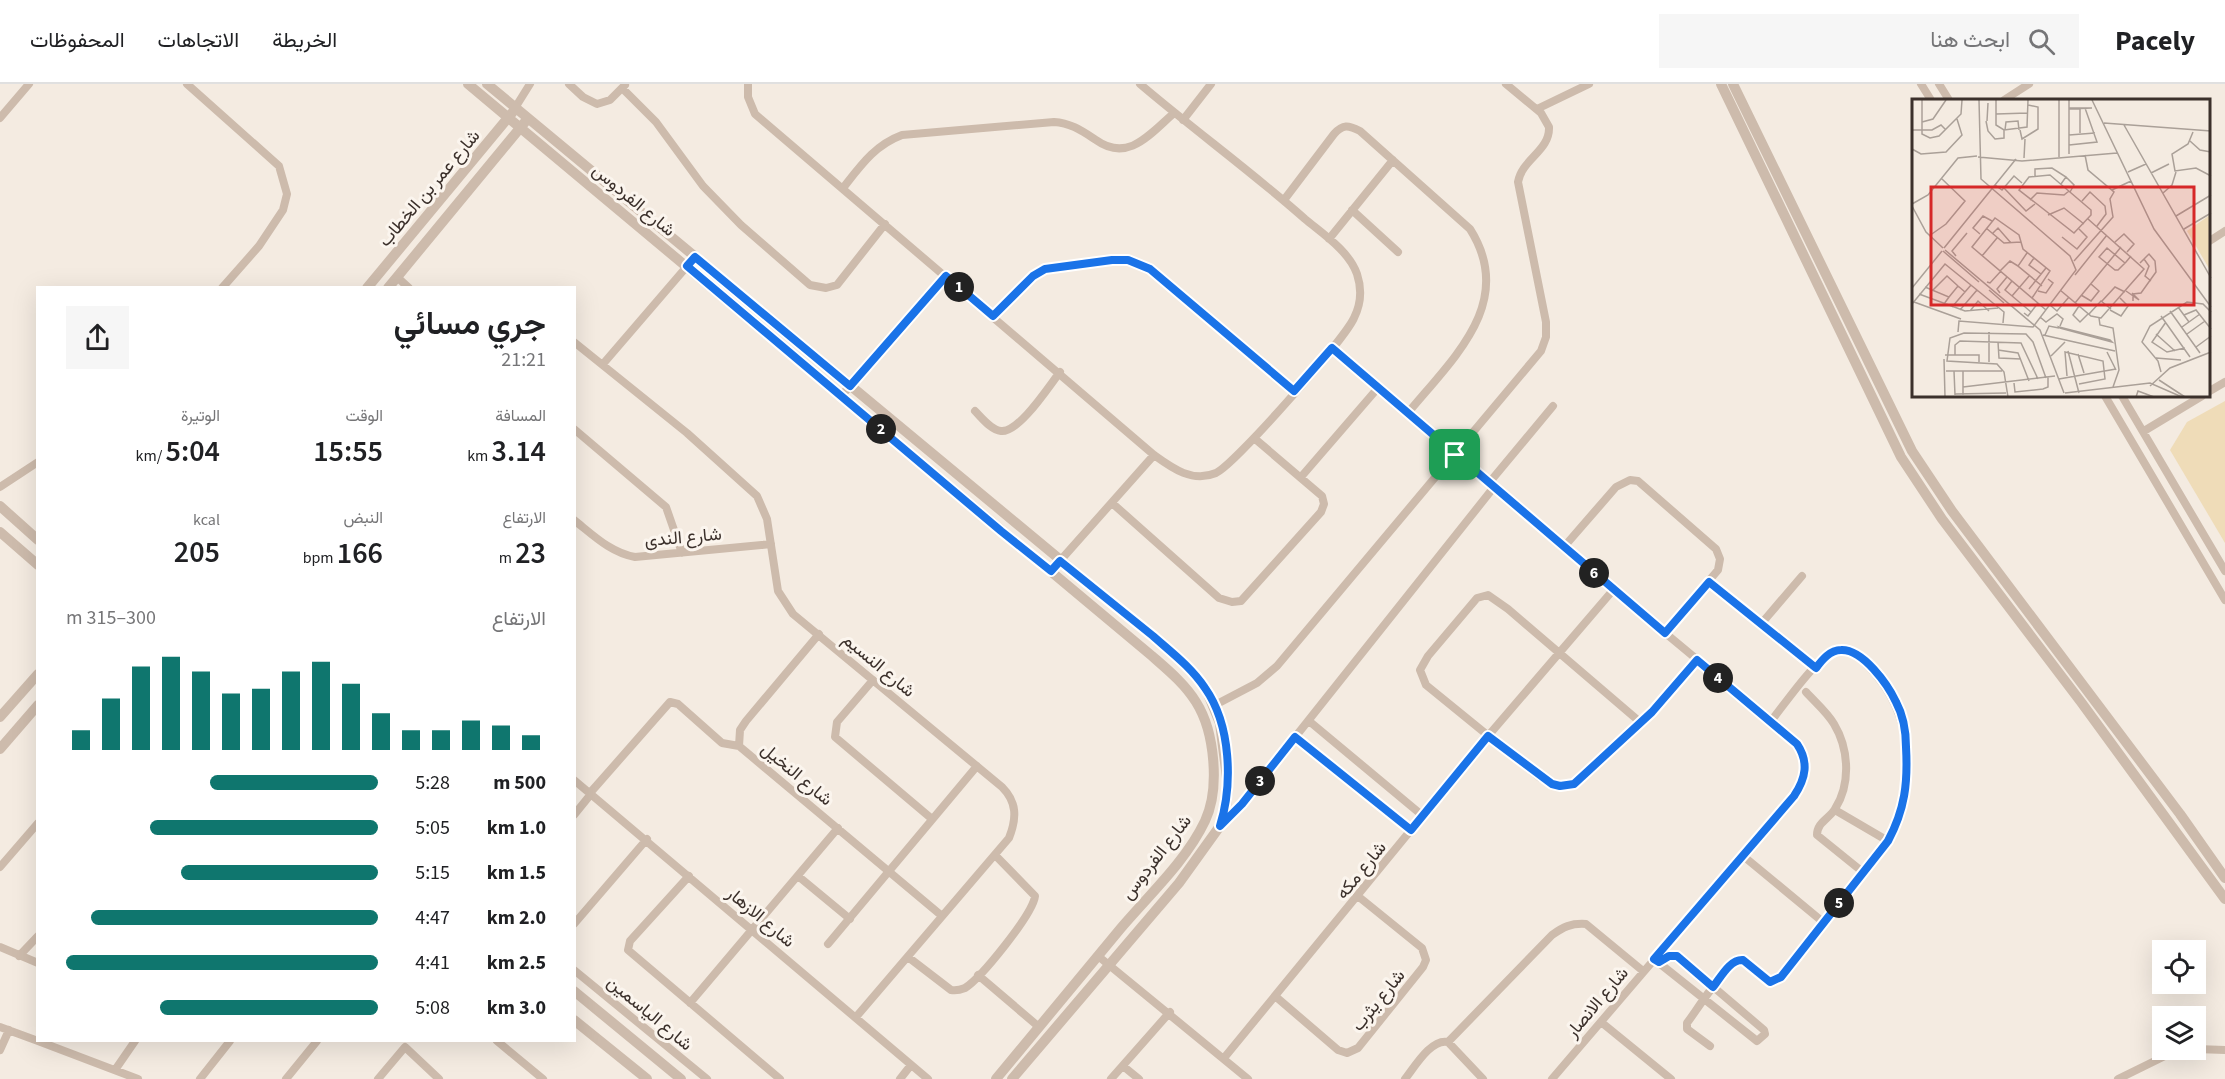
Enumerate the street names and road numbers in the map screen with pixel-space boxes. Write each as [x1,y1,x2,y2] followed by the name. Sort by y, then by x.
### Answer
[373,124,486,252] street label: شارع عمر بن الخطاب
[587,158,681,243] street label: شارع الفردوس
[643,522,723,553] street label: شارع الندى
[837,627,921,703] street label: شارع النسيم
[755,737,838,812] street label: شارع النخيل
[1115,810,1198,905] street label: شارع الفردوس
[1330,836,1392,905] street label: شارع مكه
[720,881,800,953] street label: شارع الازهار
[1560,961,1635,1044] street label: شارع الانصار
[1346,964,1411,1037] street label: شارع يثرب
[601,970,698,1057] street label: شارع الياسمين

